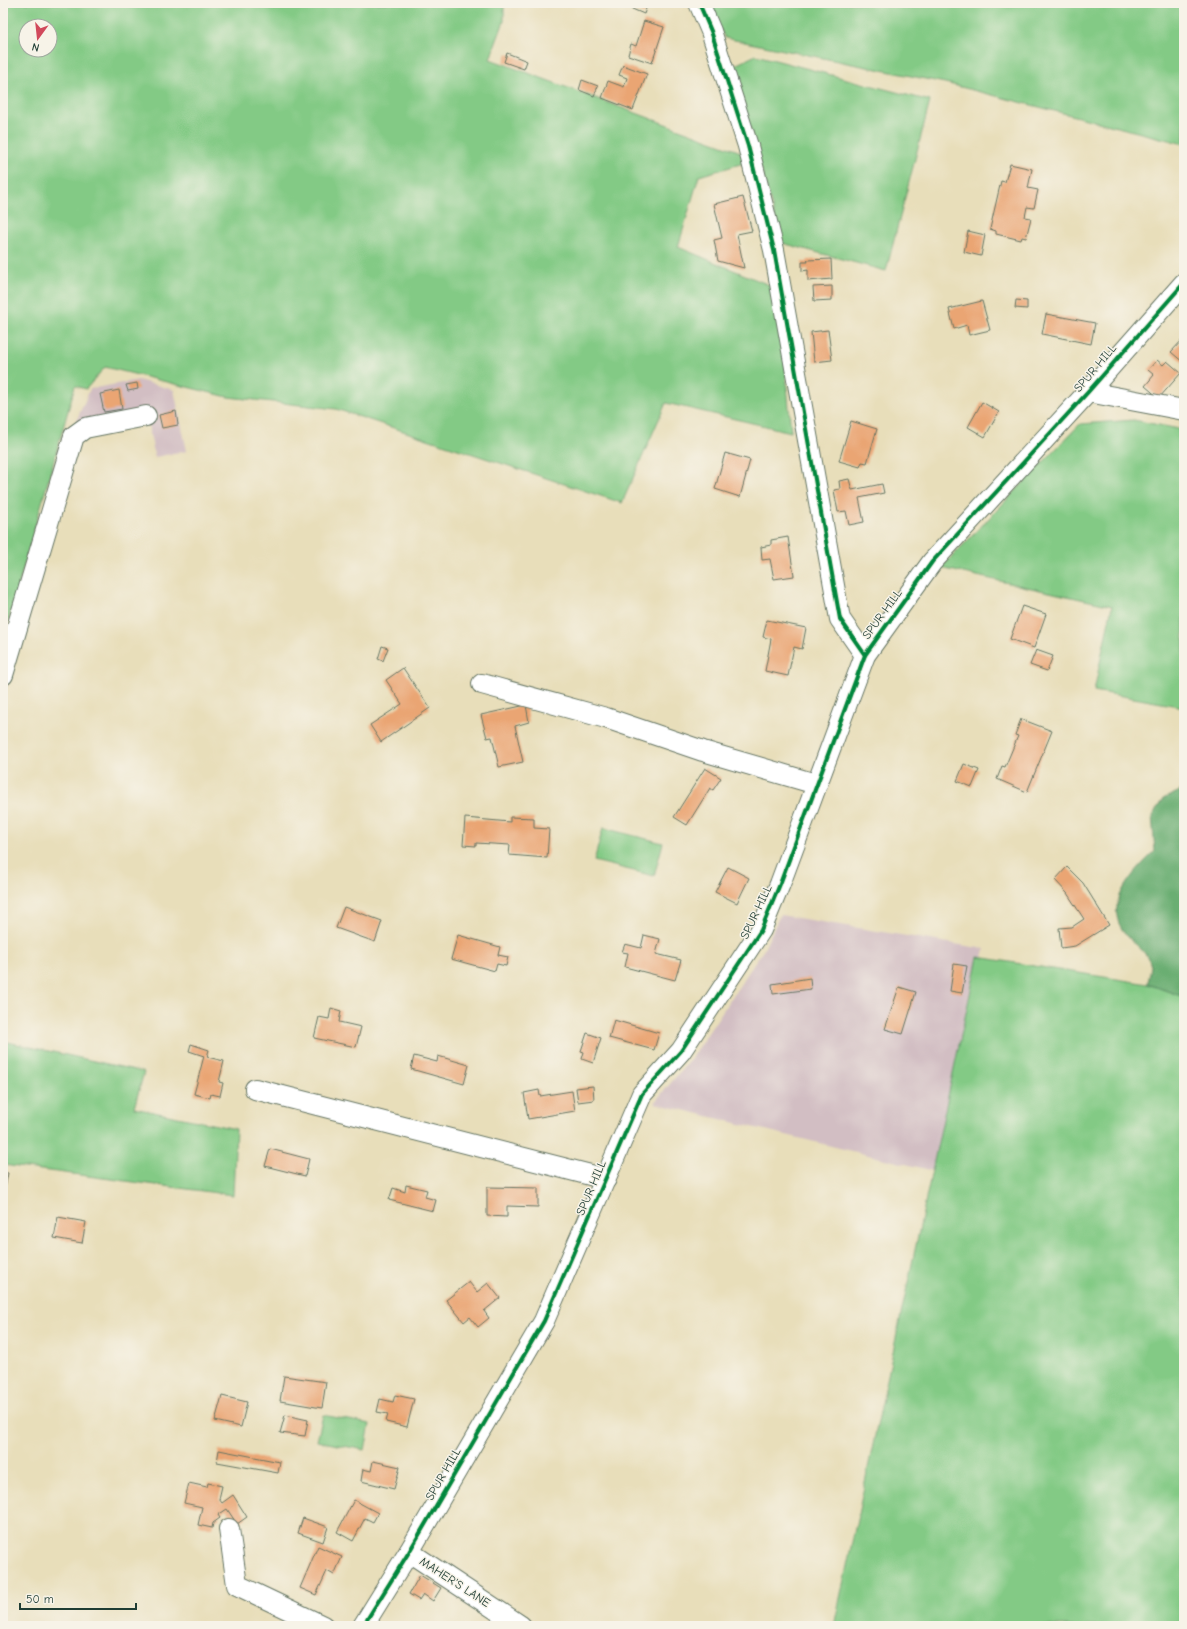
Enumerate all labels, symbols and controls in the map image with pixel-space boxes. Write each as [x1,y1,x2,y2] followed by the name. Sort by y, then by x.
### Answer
[18,18,58,58] north arrow
[30,40,41,54] text: N
[1071,341,1119,395] street label: SPUR HILL
[859,586,905,642] street label: SPUR HILL
[737,883,775,941] street label: SPUR HILL
[573,1158,609,1218] street label: SPUR HILL
[422,1445,464,1503] street label: SPUR HILL
[417,1554,493,1610] street label: MAHER'S LANE
[20,1585,136,1611] scale bar
[26,1592,54,1606] text: 50 m

